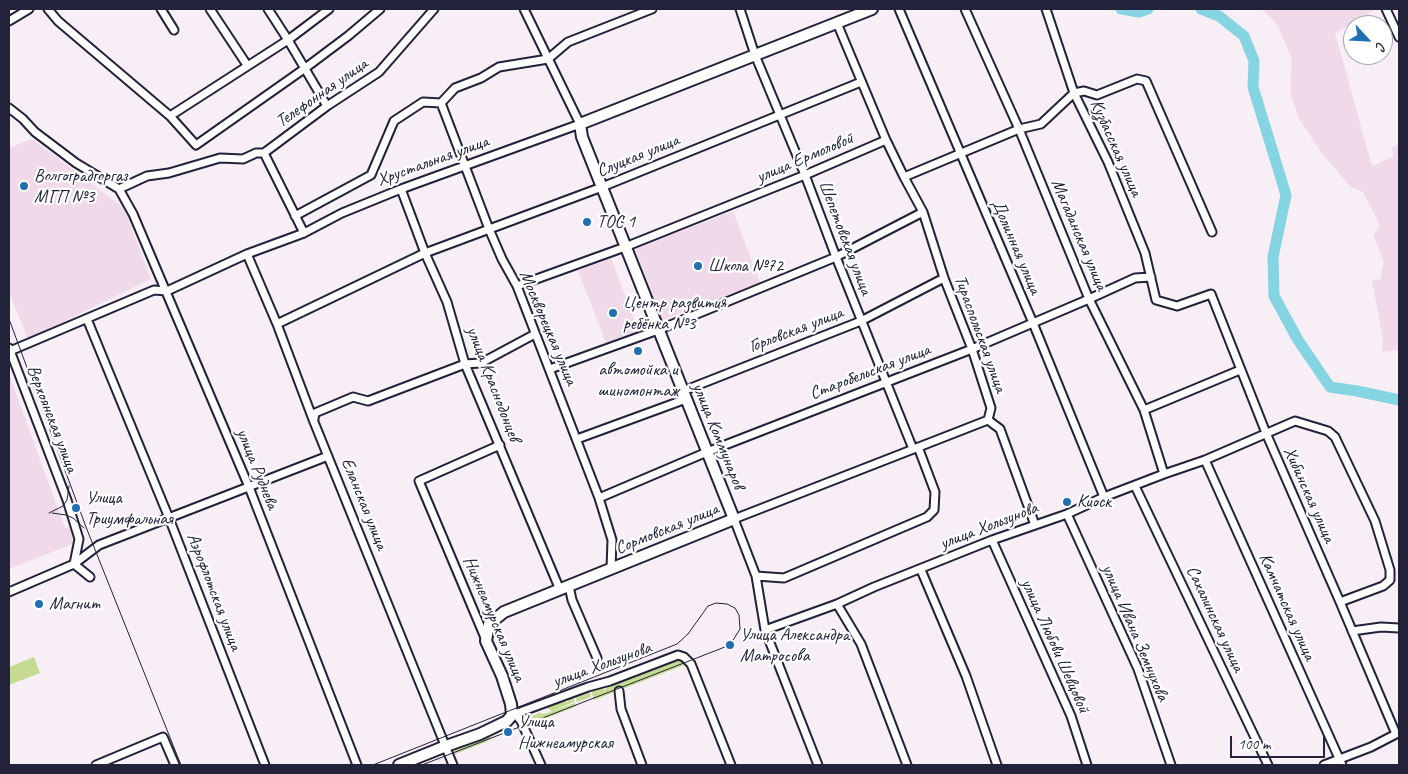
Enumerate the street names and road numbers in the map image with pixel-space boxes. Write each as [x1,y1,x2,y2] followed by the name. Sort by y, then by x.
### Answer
[272,53,372,133] street label: Телефонная улица
[1085,96,1147,200] street label: Кузбасская улица
[753,128,857,188] street label: улица Ермоловой
[594,130,682,182] street label: Слуцкая улица
[374,131,492,191] street label: Хрустальная улица
[1046,176,1112,294] street label: Магаданская улица
[813,178,877,298] street label: Шепетовская улица
[986,196,1046,298] street label: Долинная улица
[514,267,582,389] street label: Москворецкая улица
[949,272,1011,396] street label: Тираспольская улица
[746,302,846,358] street label: Горловская улица
[461,324,525,444] street label: улица Краснодонцев
[807,339,933,405] street label: Старобельская улица
[22,362,82,476] street label: Верхоянская улица
[687,380,749,492] street label: улица Коммунаров
[231,425,283,513] street label: улица Руднева
[1278,444,1340,546] street label: Хибинская улица
[336,455,392,553] street label: Еланская улица
[937,497,1041,555] street label: улица Хользунова
[612,498,722,560] street label: Сормовская улица
[182,530,246,654] street label: Аэрофлотская улица
[1254,550,1320,664] street label: Камчатская улица
[458,553,530,685] street label: Нижнеамурская улица
[1096,561,1174,705] street label: улица Ивана Земнухова
[1181,563,1249,675] street label: Сахалинская улица
[1016,575,1094,717] street label: улица Любови Шевцовой
[550,637,654,693] street label: улица Хользунова

